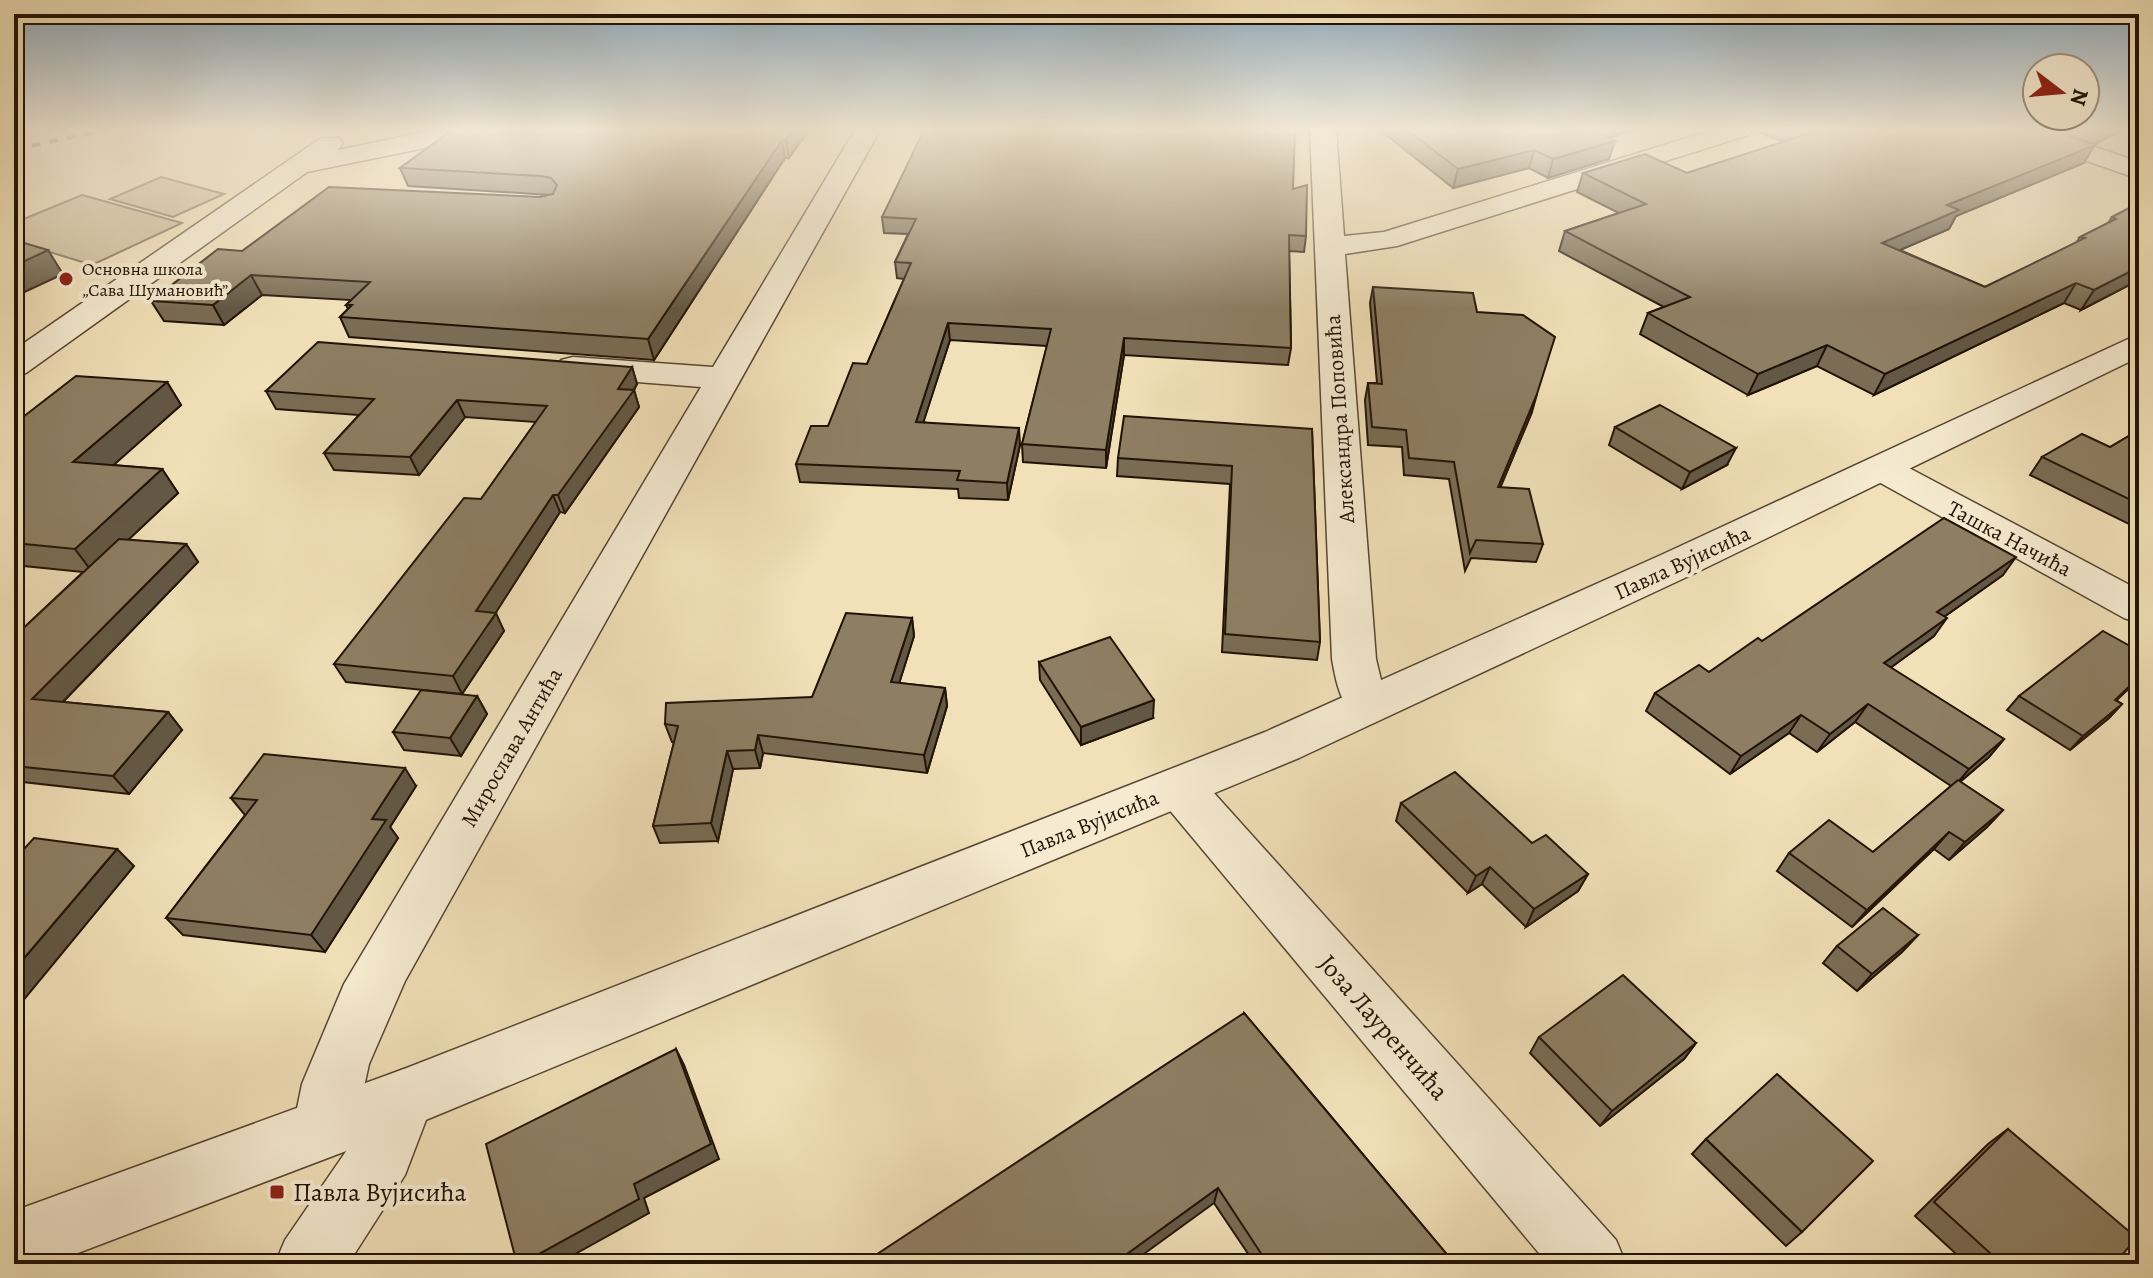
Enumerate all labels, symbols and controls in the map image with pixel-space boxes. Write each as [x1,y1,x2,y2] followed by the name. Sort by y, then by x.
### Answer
[2021,52,2101,132] north arrow
[2063,85,2096,109] text: N
[82,257,228,302] place label: Основна школа „Сава Шумановић”
[57,270,75,288] marker: Основна школа „Сава Шумановић”
[1318,313,1362,525] street label: Александра Поповића
[1942,494,2077,584] street label: Ташка Начића
[1610,518,1756,608] street label: Павла Вујисића
[454,662,570,833] street label: Мирослава Антића
[1016,782,1164,865] street label: Павла Вујисића
[1310,947,1457,1108] street label: Јоза Лауренчића
[293,1175,467,1210] place label: Павла Вујисића
[268,1183,286,1201] marker: Павла Вујисића

